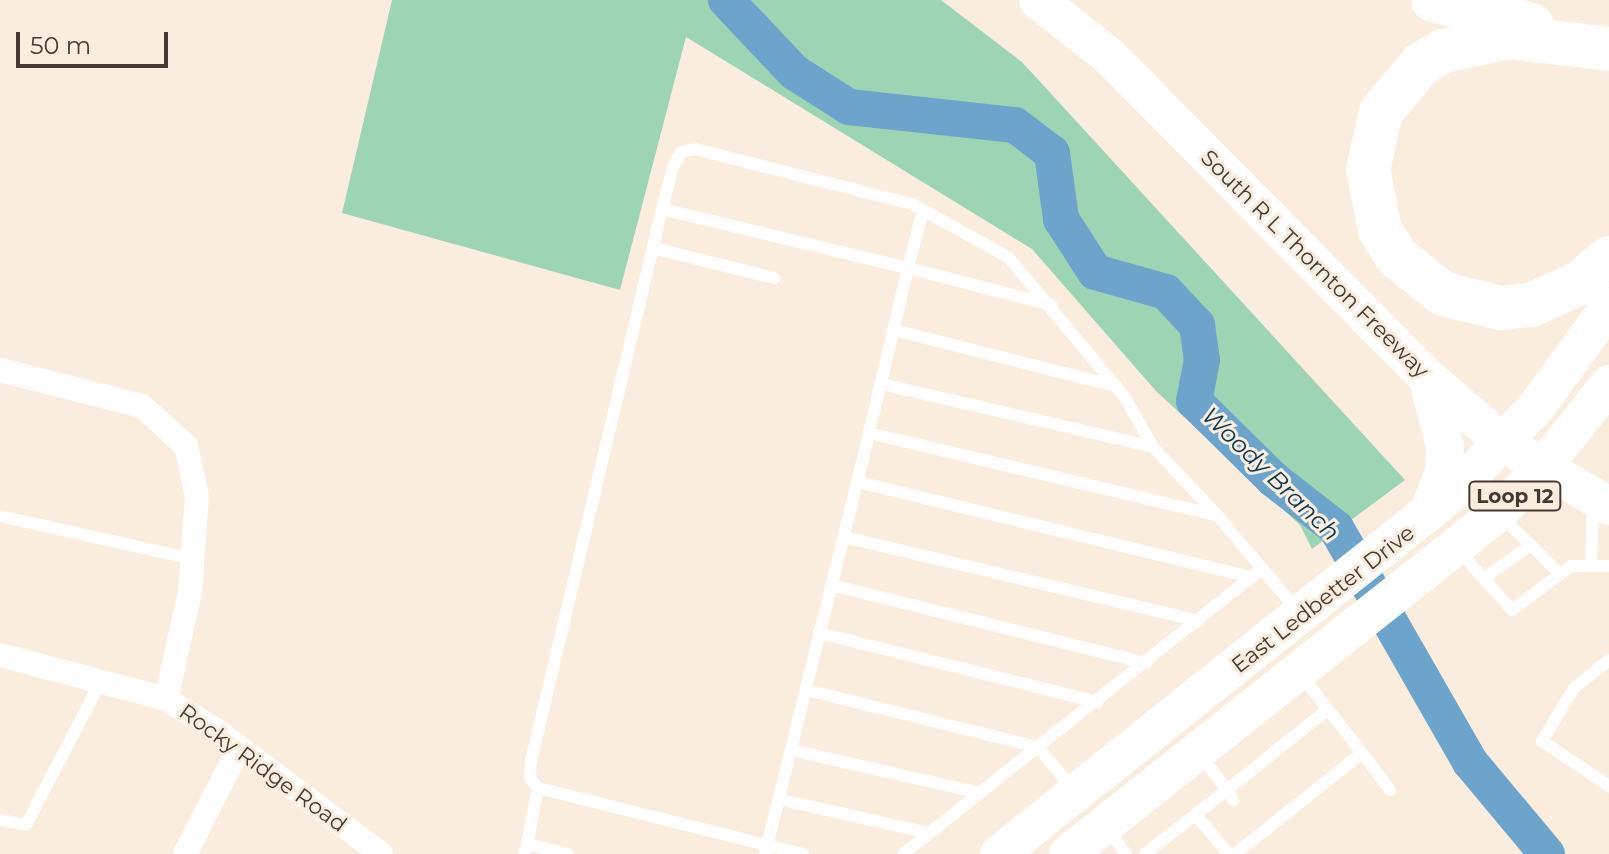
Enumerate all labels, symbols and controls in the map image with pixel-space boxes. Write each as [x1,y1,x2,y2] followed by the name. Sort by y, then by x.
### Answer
[20,16,172,66] scale bar
[30,31,91,60] text: 50 m
[1195,144,1435,384] street label: South R L Thornton Freeway
[1196,401,1346,547] water label: Woody Branch
[1467,480,1563,512] road number: Loop 12
[1226,519,1420,679] street label: East Ledbetter Drive
[174,698,352,838] street label: Rocky Ridge Road

